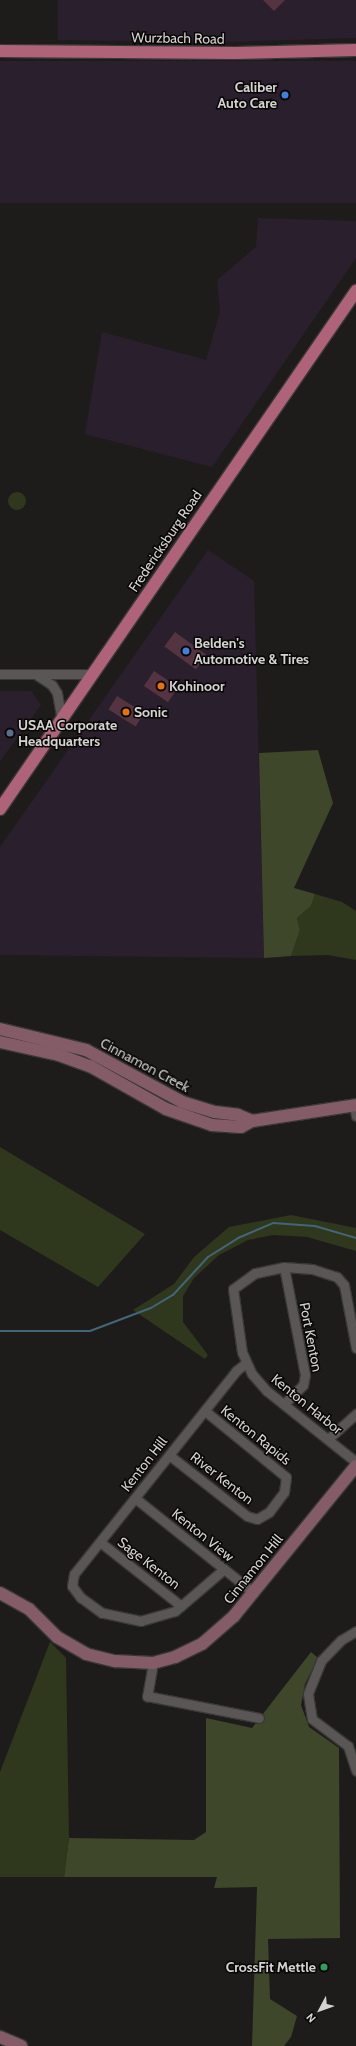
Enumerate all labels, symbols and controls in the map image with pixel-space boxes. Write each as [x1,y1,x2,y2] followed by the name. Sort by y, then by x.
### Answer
[131,29,225,47] street label: Wurzbach Road
[218,79,277,112] place label: Caliber Auto Care
[280,90,290,100] marker: Caliber Auto Care
[125,487,205,595] street label: Fredericksburg Road
[194,635,309,668] place label: Belden's Automotive & Tires
[181,646,191,656] marker: Belden's Automotive & Tires
[169,678,225,694] place label: Kohinoor
[156,681,166,691] marker: Kohinoor
[134,704,168,720] place label: Sonic
[121,707,131,717] marker: Sonic
[18,717,117,750] place label: USAA Corporate Headquarters
[5,728,15,738] marker: USAA Corporate Headquarters
[97,1034,193,1096] street label: Cinnamon Creek
[296,1301,326,1373] street label: Port Kenton
[268,1370,346,1438] street label: Kenton Harbor
[218,1402,294,1468] street label: Kenton Rapids
[117,1433,171,1495] street label: Kenton Hill
[187,1448,257,1508] street label: River Kenton
[169,1505,237,1565] street label: Kenton View
[220,1531,286,1607] street label: Cinnamon Hill
[114,1533,184,1593] street label: Sage Kenton
[226,1959,316,1975] place label: CrossFit Mettle
[319,1962,329,1972] marker: CrossFit Mettle
[300,1990,340,2030] north arrow
[303,2010,319,2025] text: N

